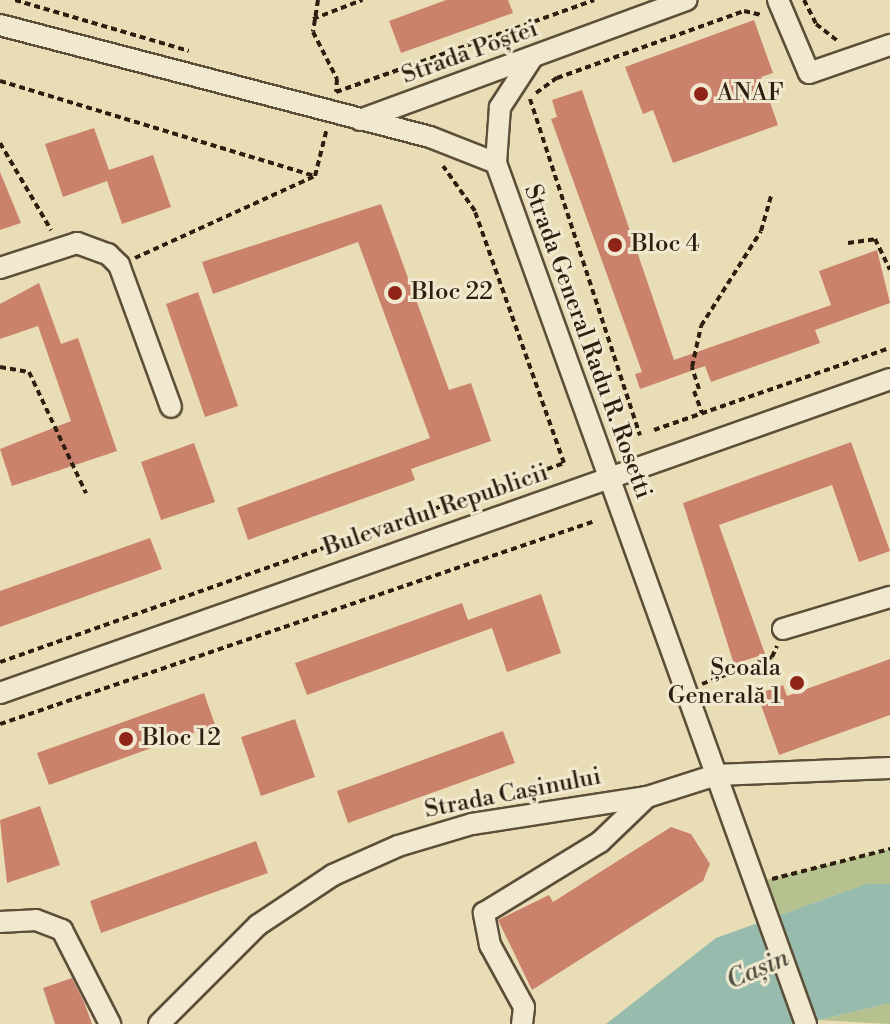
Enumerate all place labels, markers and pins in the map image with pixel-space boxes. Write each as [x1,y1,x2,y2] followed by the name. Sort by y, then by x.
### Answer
[717,80,783,108] place label: ANAF
[692,85,710,103] marker: ANAF
[631,231,700,259] place label: Bloc 4
[606,236,624,254] marker: Bloc 4
[411,279,493,307] place label: Bloc 22
[386,284,404,302] marker: Bloc 22
[668,655,781,711] place label: Școala Generală 1
[788,674,806,692] marker: Școala Generală 1
[142,725,221,753] place label: Bloc 12
[117,730,135,748] marker: Bloc 12

